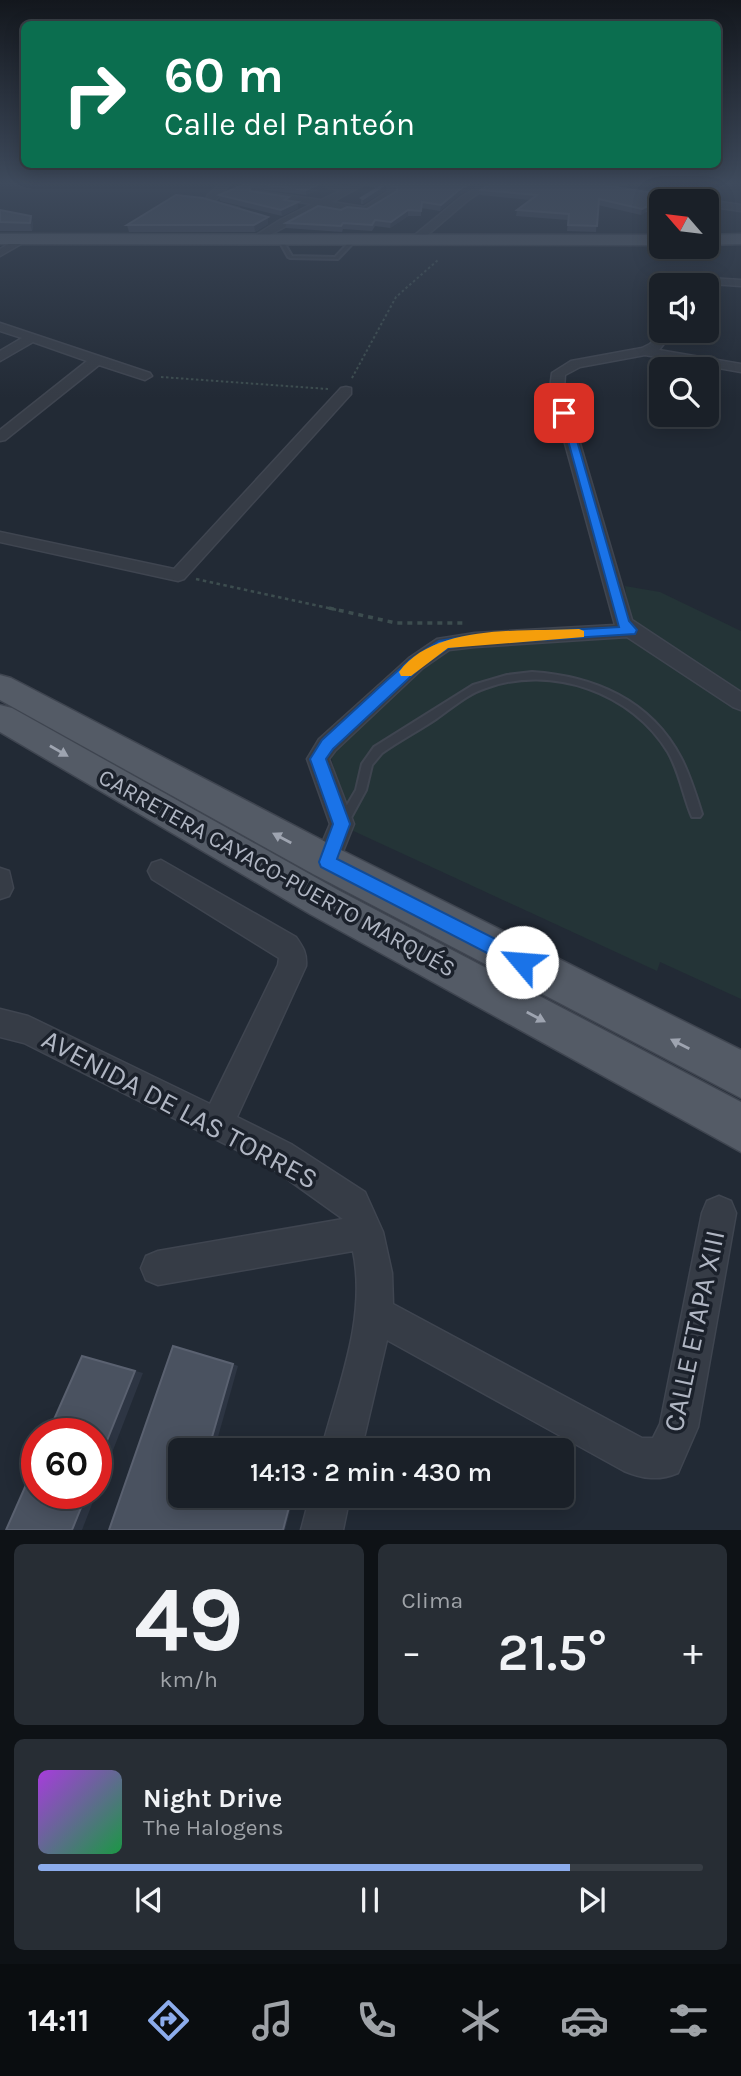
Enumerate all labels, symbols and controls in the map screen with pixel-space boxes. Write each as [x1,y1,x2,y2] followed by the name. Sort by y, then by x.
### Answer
[164,47,284,104] text: 60 m
[49,49,140,140] icon: right
[164,106,415,143] text: Calle del Panteón
[649,189,719,259] north arrow
[649,189,719,427] map controls
[649,273,719,343] button: sound
[649,357,719,427] button: search
[534,383,594,443] pin
[545,394,583,432] icon: arrive
[49,745,69,757] one-way arrow
[94,763,460,983] street label: CARRETERA CAYACO-PUERTO MARQUÉS
[273,832,292,844] one-way arrow
[485,925,559,999] position arrow
[526,1011,546,1023] one-way arrow
[36,1022,324,1196] street label: AVENIDA DE LAS TORRES
[670,1038,690,1049] one-way arrow
[657,1227,731,1435] street label: CALLE ETAPA XIII
[21,1418,112,1509] speed limit sign: 60
[250,1457,492,1488] text: 14:13 · 2 min · 430 m
[134,1567,244,1673] text: 49
[402,1587,463,1614] text: Clima
[498,1622,607,1683] text: 21.5°
[402,1630,421,1675] text: −
[683,1630,703,1675] text: +
[160,1666,218,1693] text: km/h
[143,1783,282,1814] text: Night Drive
[143,1814,283,1841] text: The Halogens
[130,1881,168,1919] icon: previous
[351,1881,389,1919] icon: pause
[573,1881,611,1919] icon: next
[144,1996,193,2045] icon: directions
[248,1996,297,2045] icon: music
[352,1996,401,2045] icon: phone
[456,1996,505,2045] icon: climate
[560,1996,609,2045] icon: car
[664,1996,713,2045] icon: filters
[28,2002,89,2039] text: 14:11

